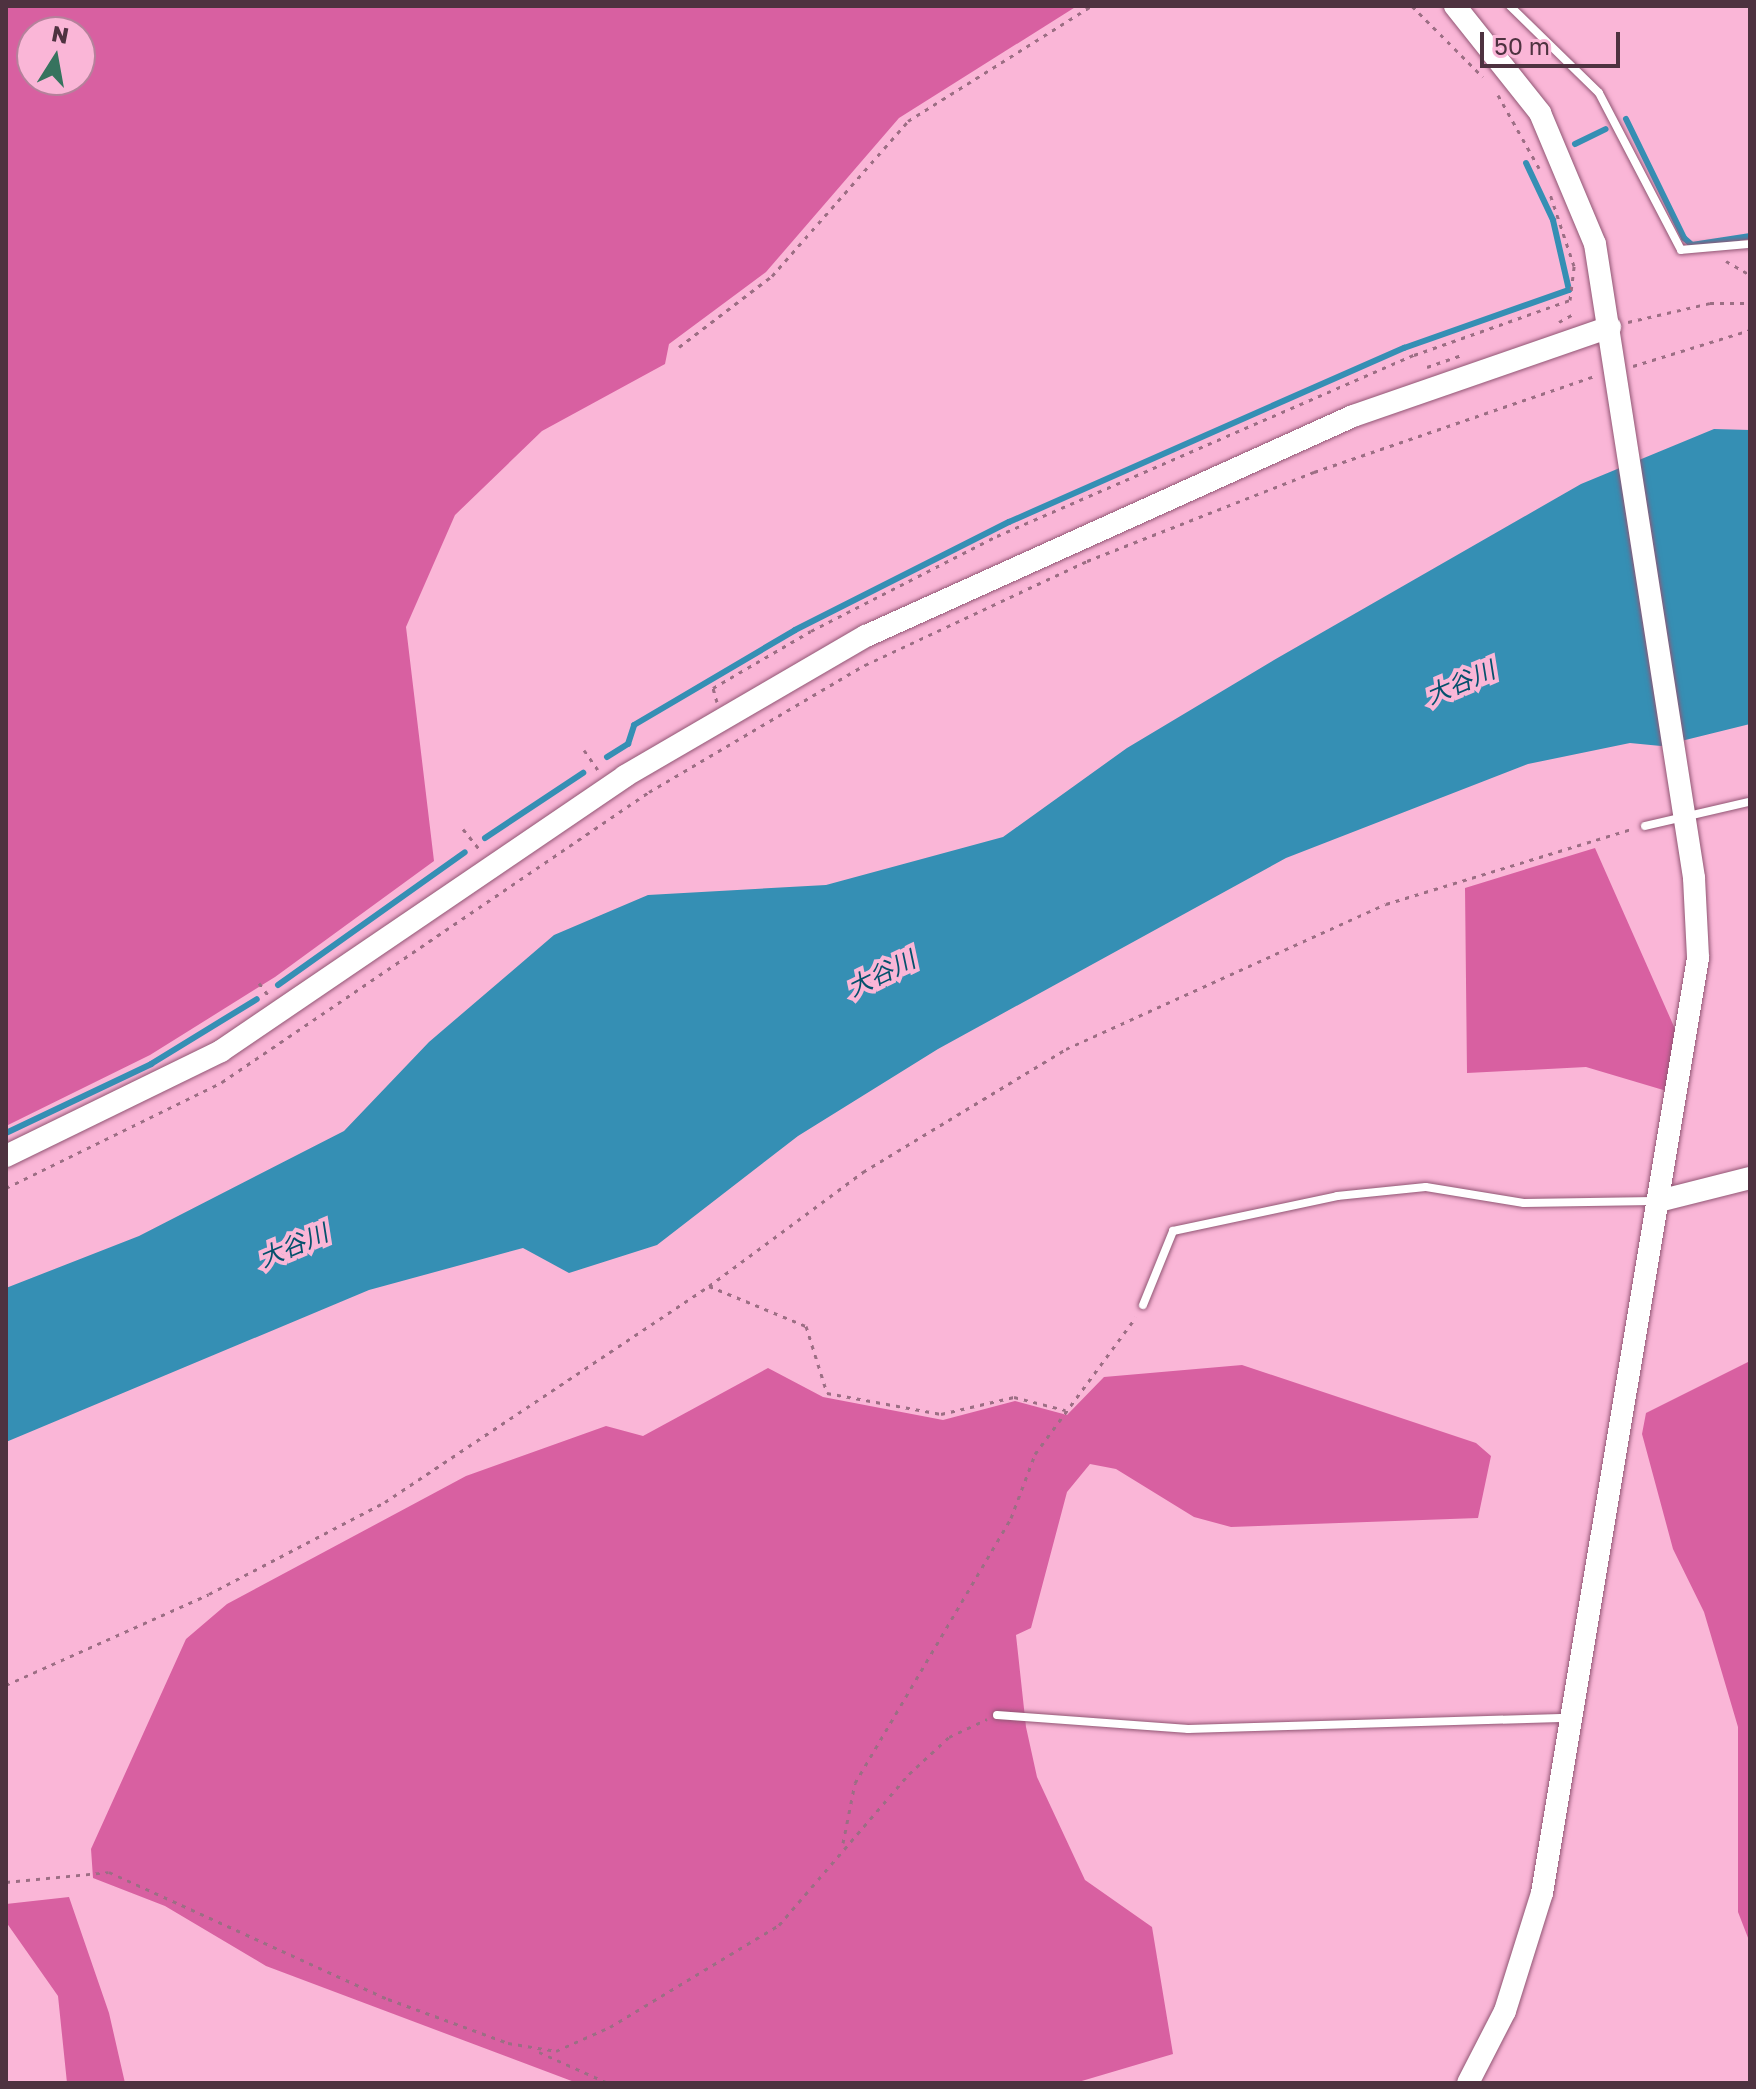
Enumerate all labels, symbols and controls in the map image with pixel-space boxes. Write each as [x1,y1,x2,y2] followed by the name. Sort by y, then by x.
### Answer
[16,16,96,96] north arrow
[1484,16,1624,66] scale bar
[49,19,71,49] text: N
[1494,31,1550,60] text: 50 m
[1421,655,1499,709] water label: 大谷川
[842,944,920,1002] water label: 大谷川
[254,1218,332,1272] water label: 大谷川

